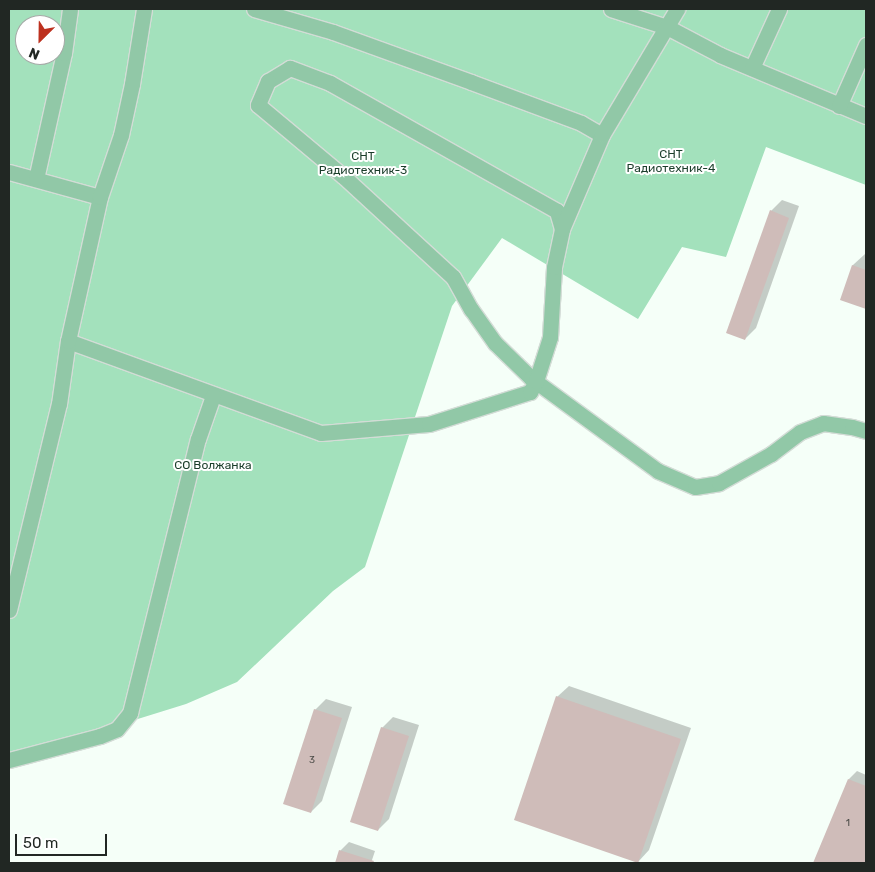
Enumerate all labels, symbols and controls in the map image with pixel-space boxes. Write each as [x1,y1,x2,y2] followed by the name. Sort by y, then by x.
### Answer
[15,15,65,65] north arrow
[26,44,42,63] text: N
[627,148,715,176] park label: СНТ Радиотехник-4
[319,150,407,178] park label: СНТ Радиотехник-3
[174,459,252,473] park label: СО Волжанка
[309,755,315,767] house number: 3
[846,818,850,830] house number: 1
[18,824,110,856] scale bar
[23,834,58,852] text: 50 m

